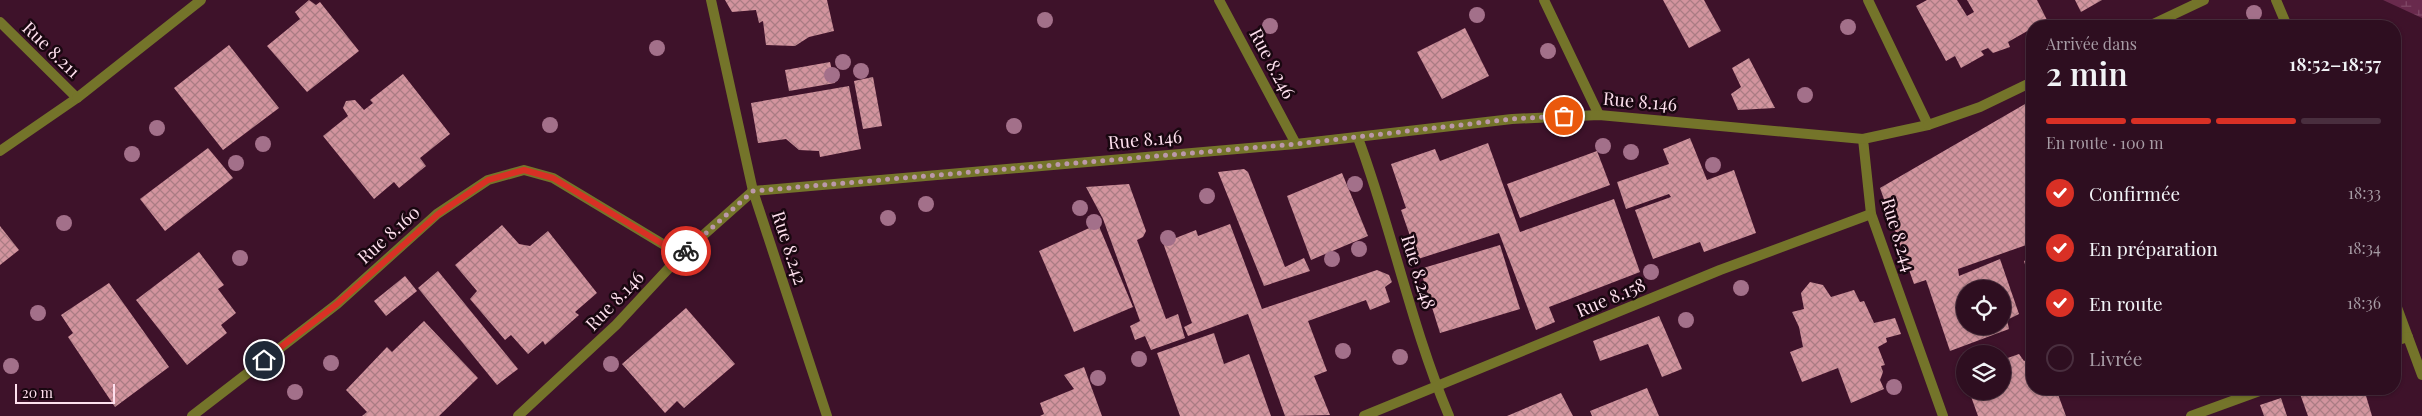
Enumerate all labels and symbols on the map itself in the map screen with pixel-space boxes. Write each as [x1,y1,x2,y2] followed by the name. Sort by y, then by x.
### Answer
[18,16,86,83] street label: Rue 8.211
[1244,24,1301,103] street label: Rue 8.246
[1602,86,1678,116] street label: Rue 8.146
[1543,95,1585,137] pin
[1107,124,1183,154] street label: Rue 8.146
[1876,195,1922,275] street label: Rue 8.244
[352,200,425,269] street label: Rue 8.160
[767,208,813,287] street label: Rue 8.242
[661,226,711,276] courier
[1396,232,1442,312] street label: Rue 8.248
[580,265,649,335] street label: Rue 8.146
[1572,272,1649,322] street label: Rue 8.158
[243,339,285,381] pin
[15,381,115,404] scale bar

